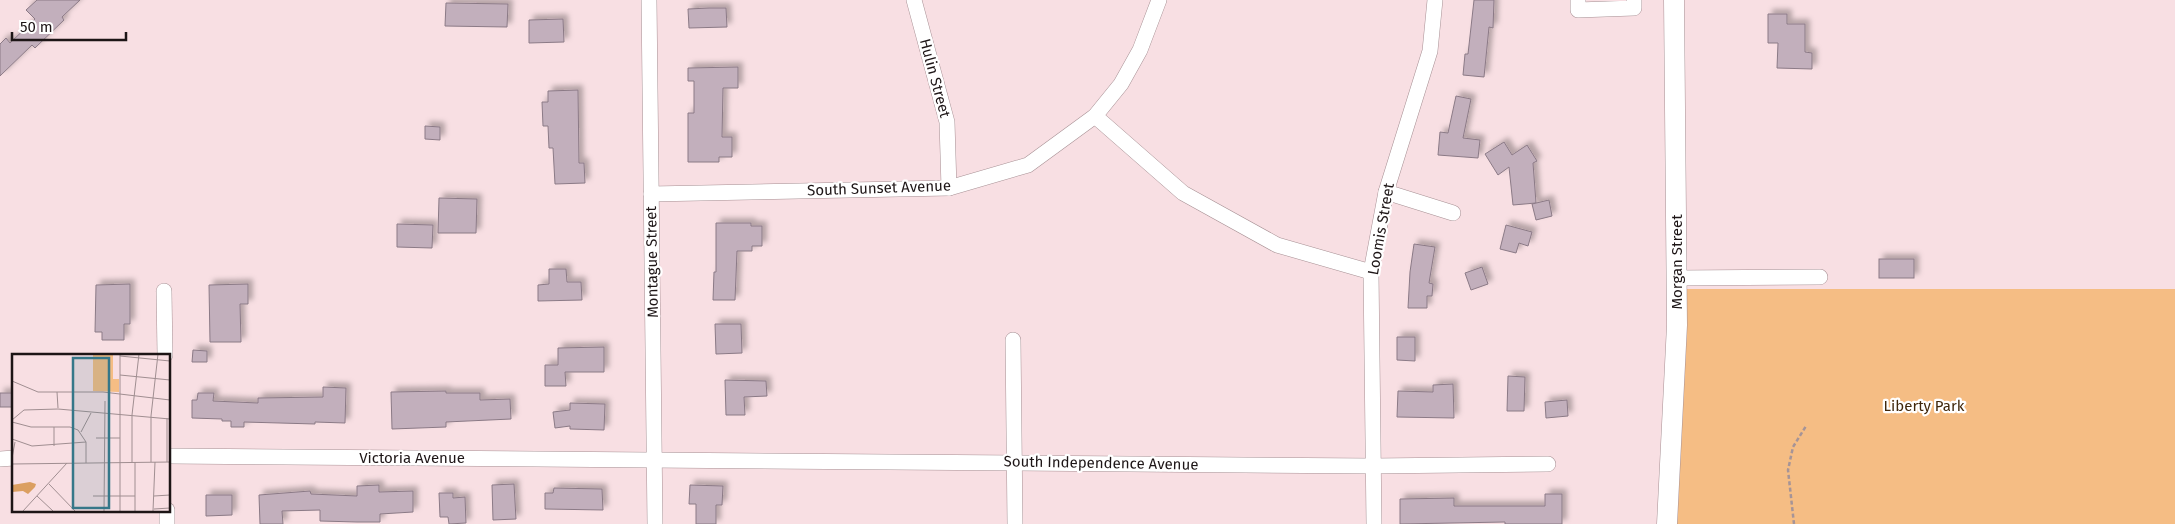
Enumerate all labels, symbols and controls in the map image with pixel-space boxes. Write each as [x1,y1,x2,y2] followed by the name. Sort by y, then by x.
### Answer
[12,10,126,42] scale bar
[20,18,53,36] text: 50 m
[916,37,954,120] street label: Hulin Street
[807,176,951,200] street label: South Sunset Avenue
[1364,181,1398,277] street label: Loomis Street
[642,205,662,318] street label: Montague Street
[1668,214,1686,310] street label: Morgan Street
[12,354,170,512] inset map
[1884,397,1965,415] park label: Liberty Park
[359,449,465,467] street label: Victoria Avenue
[1003,452,1199,474] street label: South Independence Avenue

